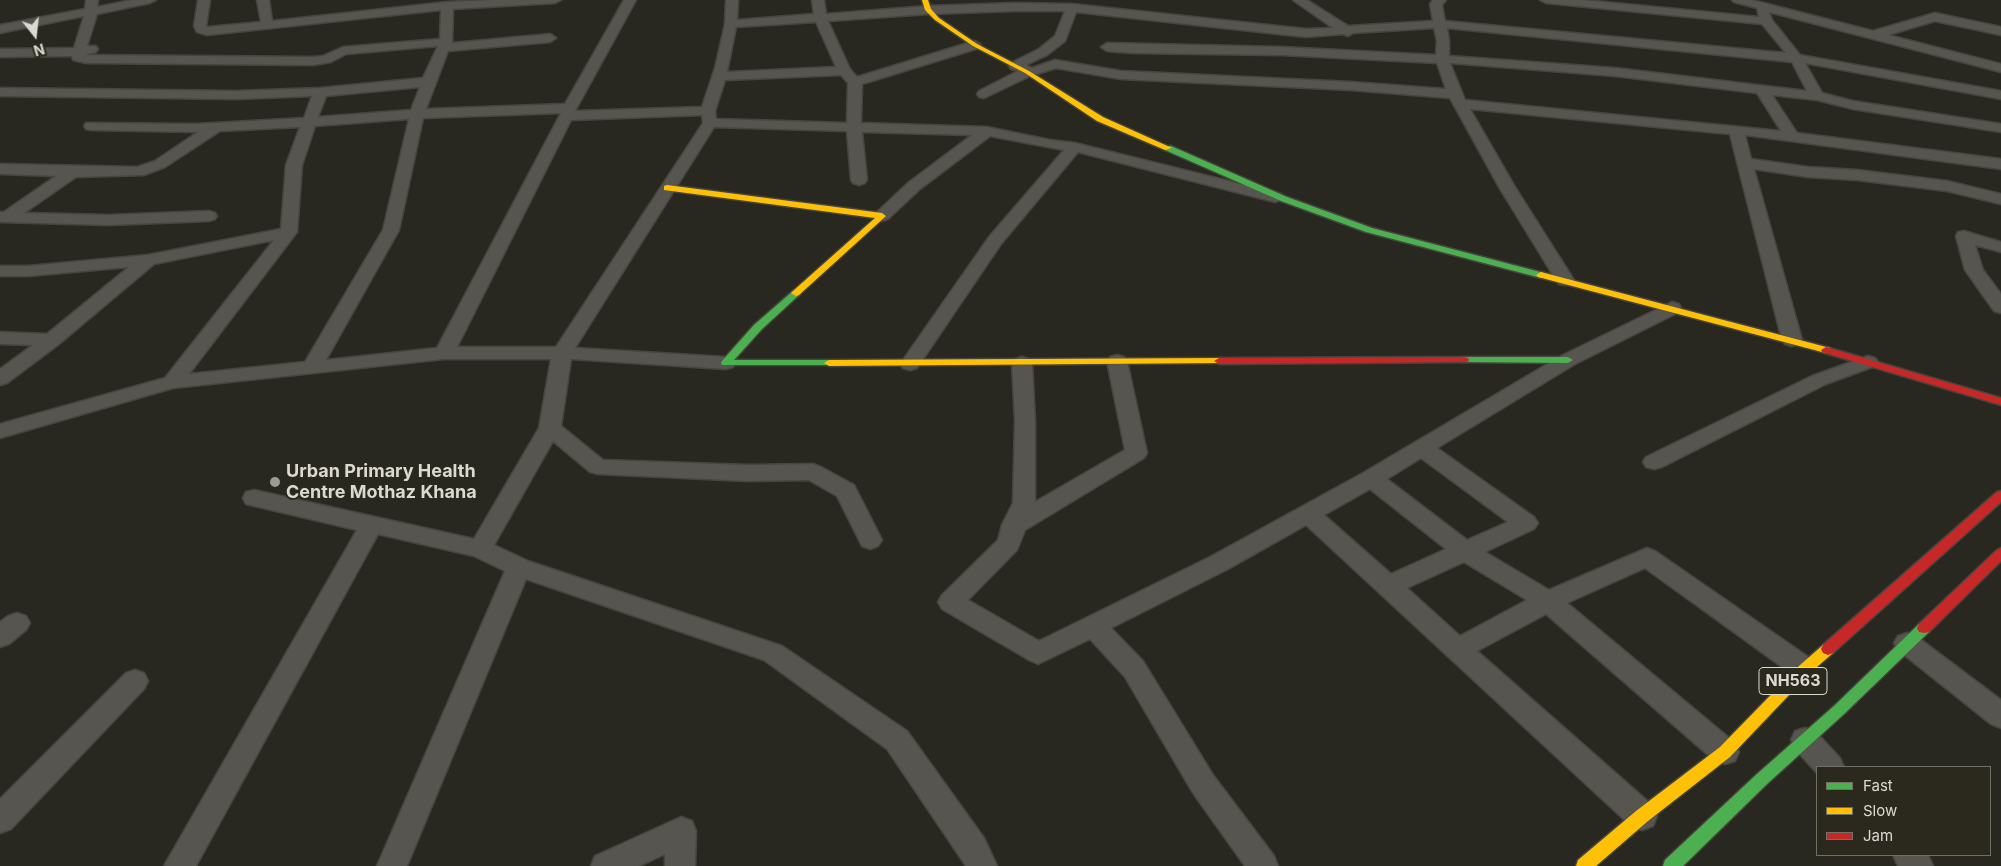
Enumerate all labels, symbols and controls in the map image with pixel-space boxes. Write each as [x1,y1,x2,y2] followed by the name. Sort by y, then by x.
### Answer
[10,10,60,60] north arrow
[32,40,47,60] text: N
[286,461,477,504] place label: Urban Primary Health Centre Mothaz Khana
[268,475,282,489] marker: Urban Primary Health Centre Mothaz Khana
[1759,668,1827,694] road number: NH563
[1816,766,1991,856] legend
[1863,776,1893,795] text: Fast
[1863,801,1897,820] text: Slow
[1863,826,1893,845] text: Jam

